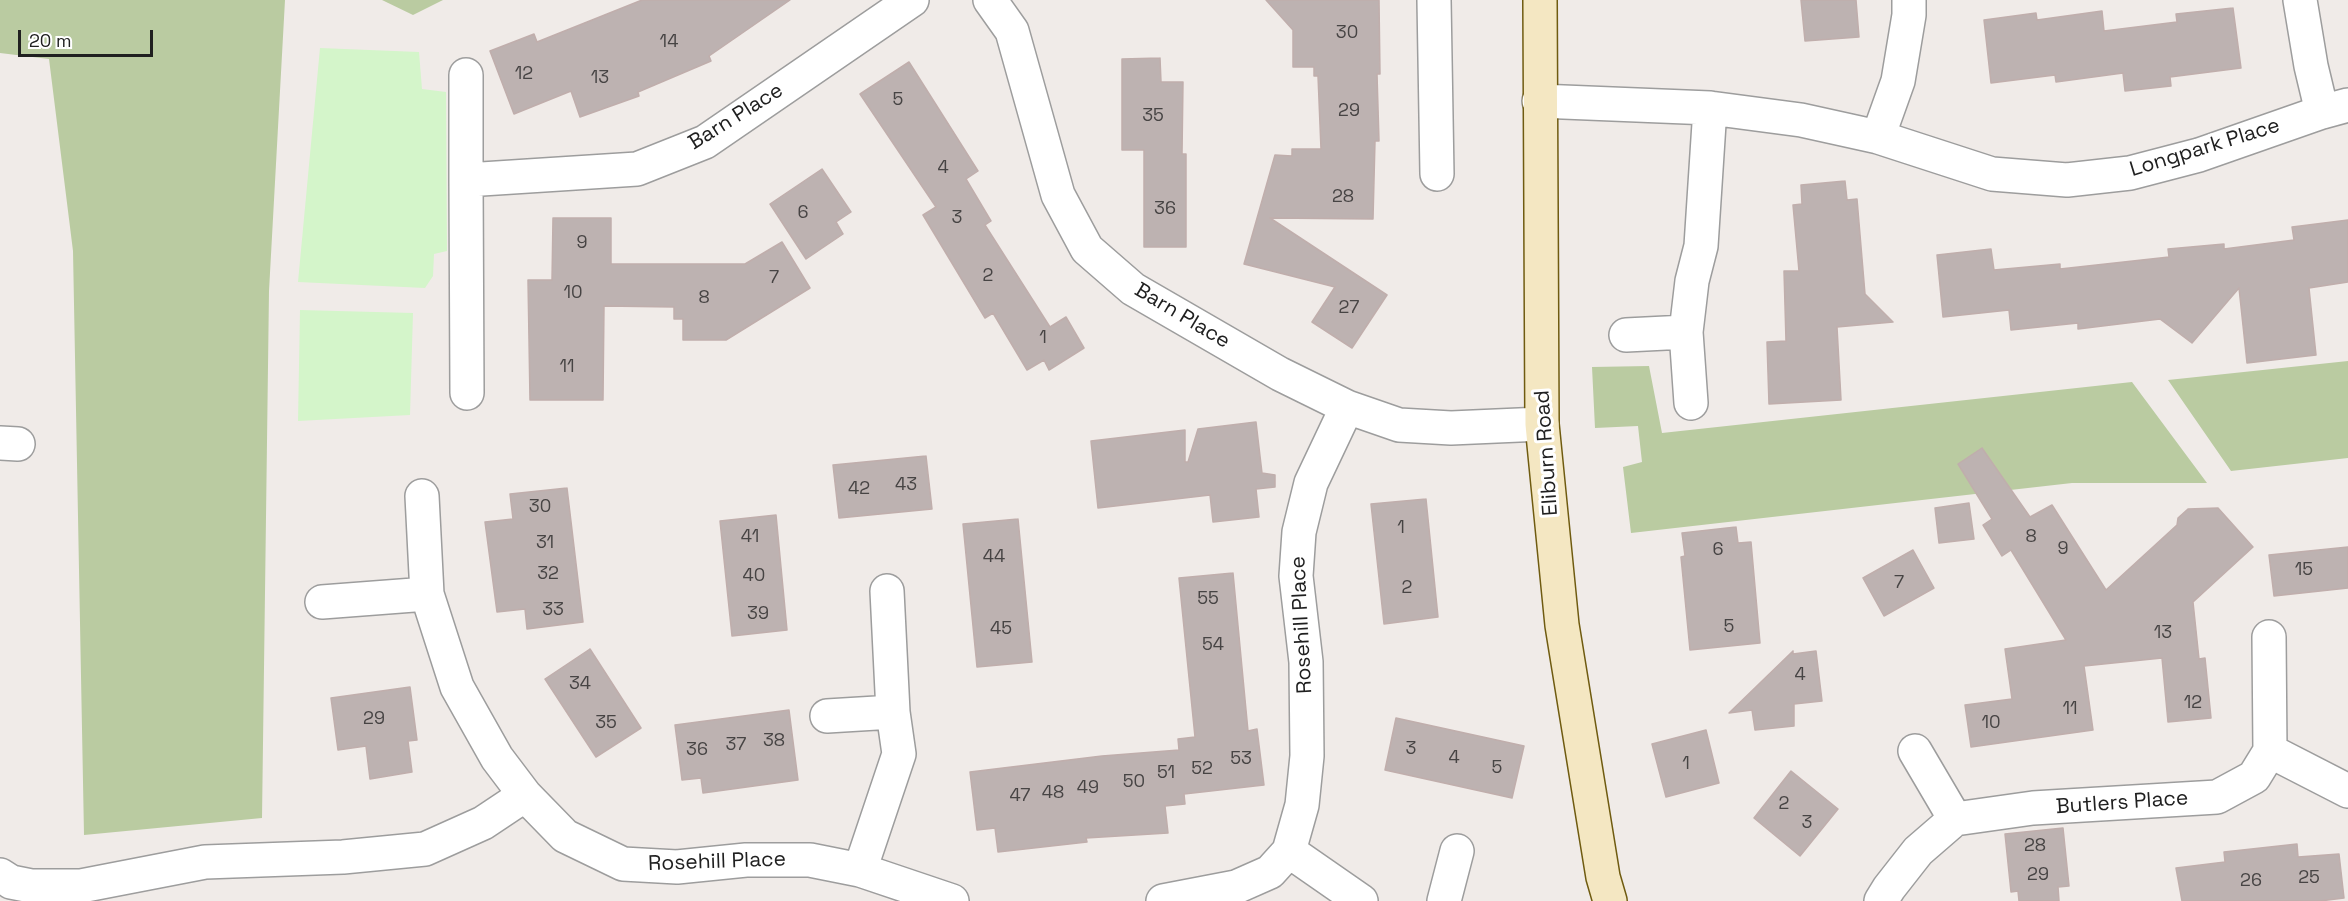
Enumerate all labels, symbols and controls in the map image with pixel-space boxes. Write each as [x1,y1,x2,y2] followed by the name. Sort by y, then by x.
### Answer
[21,18,156,56] scale bar
[1336,22,1358,44] house number: 30
[29,29,72,52] text: 20 m
[660,31,678,53] house number: 14
[515,63,533,85] house number: 12
[591,67,609,89] house number: 13
[684,78,788,156] street label: Barn Place
[893,89,903,111] house number: 5
[1338,100,1360,122] house number: 29
[1142,105,1164,127] house number: 35
[2127,113,2283,183] street label: Longpark Place
[937,157,949,179] house number: 4
[1332,186,1354,208] house number: 28
[1154,198,1176,220] house number: 36
[797,202,809,224] house number: 6
[952,207,962,229] house number: 3
[576,232,588,254] house number: 9
[983,265,993,287] house number: 2
[769,267,779,289] house number: 7
[1130,278,1234,354] street label: Barn Place
[563,282,583,304] house number: 10
[698,287,710,309] house number: 8
[1339,297,1359,319] house number: 27
[1039,327,1047,349] house number: 1
[559,356,575,378] house number: 11
[1530,389,1564,517] street label: Eliburn Road
[895,474,917,496] house number: 43
[848,478,870,500] house number: 42
[529,496,551,518] house number: 30
[1397,517,1405,539] house number: 1
[741,526,759,548] house number: 41
[2025,526,2037,548] house number: 8
[536,532,554,554] house number: 31
[2057,538,2069,560] house number: 9
[1712,539,1724,561] house number: 6
[983,546,1005,568] house number: 44
[1286,555,1318,695] street label: Rosehill Place
[2295,559,2313,581] house number: 15
[537,563,559,585] house number: 32
[743,565,765,587] house number: 40
[1894,572,1904,594] house number: 7
[1402,577,1412,599] house number: 2
[1197,588,1219,610] house number: 55
[542,599,564,621] house number: 33
[747,603,769,625] house number: 39
[1724,616,1734,638] house number: 5
[990,618,1012,640] house number: 45
[2154,622,2172,644] house number: 13
[1202,634,1224,656] house number: 54
[1794,664,1806,686] house number: 4
[569,673,591,695] house number: 34
[2184,692,2202,714] house number: 12
[2062,698,2078,720] house number: 11
[363,708,385,730] house number: 29
[595,712,617,734] house number: 35
[1981,712,2001,734] house number: 10
[763,730,785,752] house number: 38
[725,734,747,756] house number: 37
[1406,738,1416,760] house number: 3
[686,739,708,761] house number: 36
[1448,747,1460,769] house number: 4
[1230,748,1252,770] house number: 53
[1682,753,1690,775] house number: 1
[1492,757,1502,779] house number: 5
[1191,758,1213,780] house number: 52
[1157,762,1175,784] house number: 51
[1123,771,1145,793] house number: 50
[1077,777,1099,799] house number: 49
[1042,782,1064,804] house number: 48
[1010,785,1030,807] house number: 47
[2055,786,2189,820] street label: Butlers Place
[1779,793,1789,815] house number: 2
[1802,812,1812,834] house number: 3
[2024,835,2046,857] house number: 28
[648,847,786,877] street label: Rosehill Place
[2027,864,2049,886] house number: 29
[2298,867,2320,889] house number: 25
[2240,870,2262,892] house number: 26

